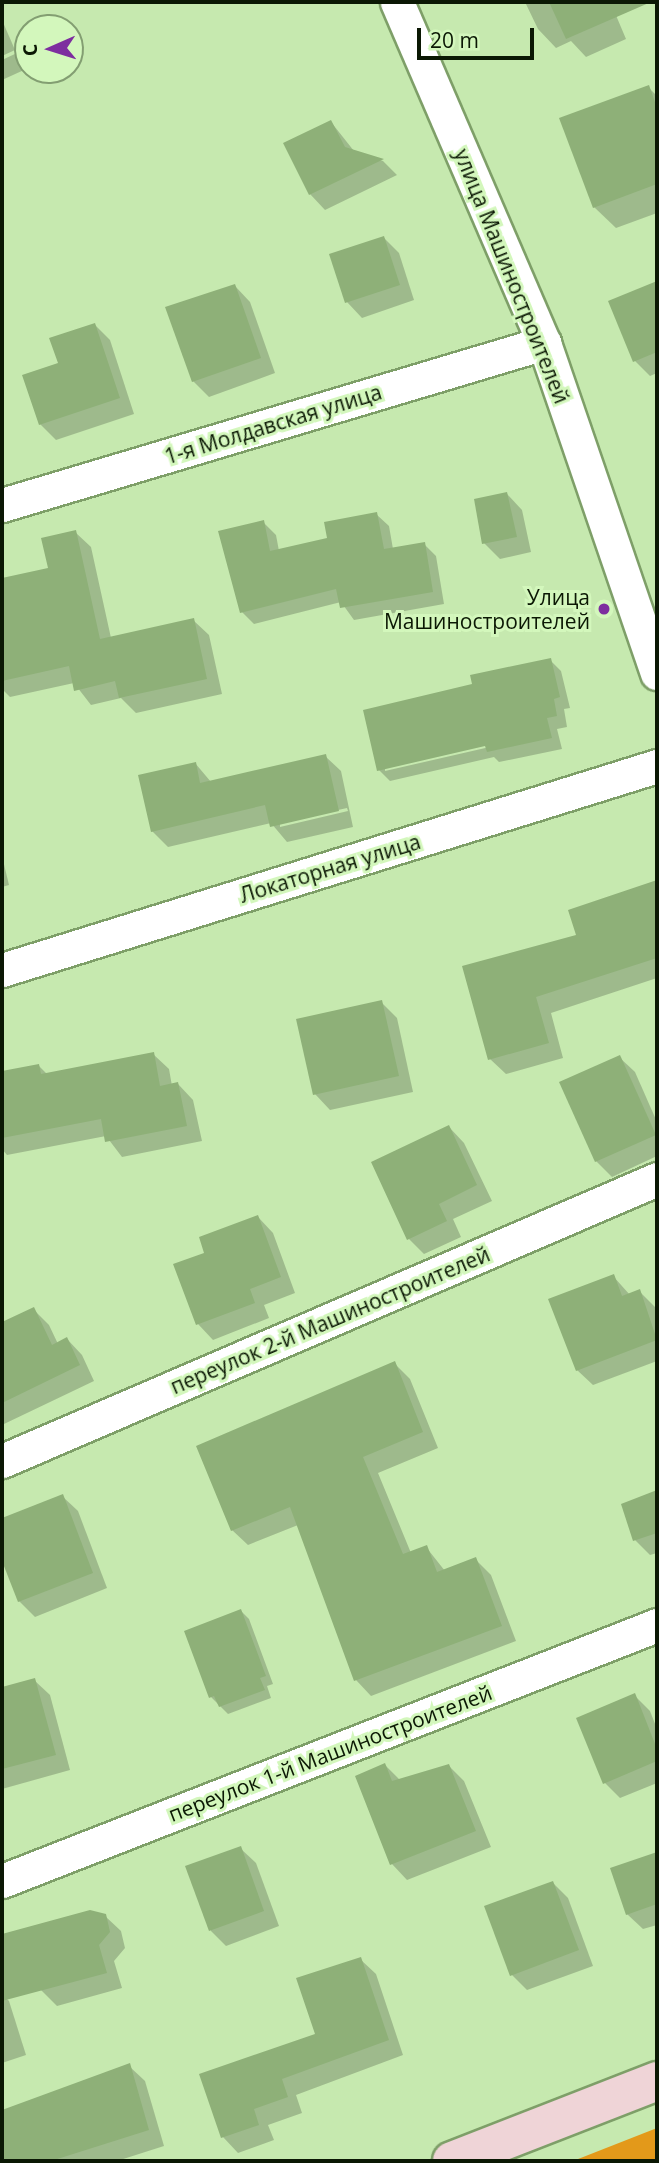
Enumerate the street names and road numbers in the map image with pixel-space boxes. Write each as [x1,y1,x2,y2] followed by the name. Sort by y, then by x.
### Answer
[449,145,575,407] street label: улица Машиностроителей
[161,379,385,469] street label: 1-я Молдавская улица
[236,828,424,908] street label: Локаторная улица
[166,1241,494,1399] street label: переулок 2-й Машиностроителей
[165,1679,495,1827] street label: переулок 1-й Машиностроителей

